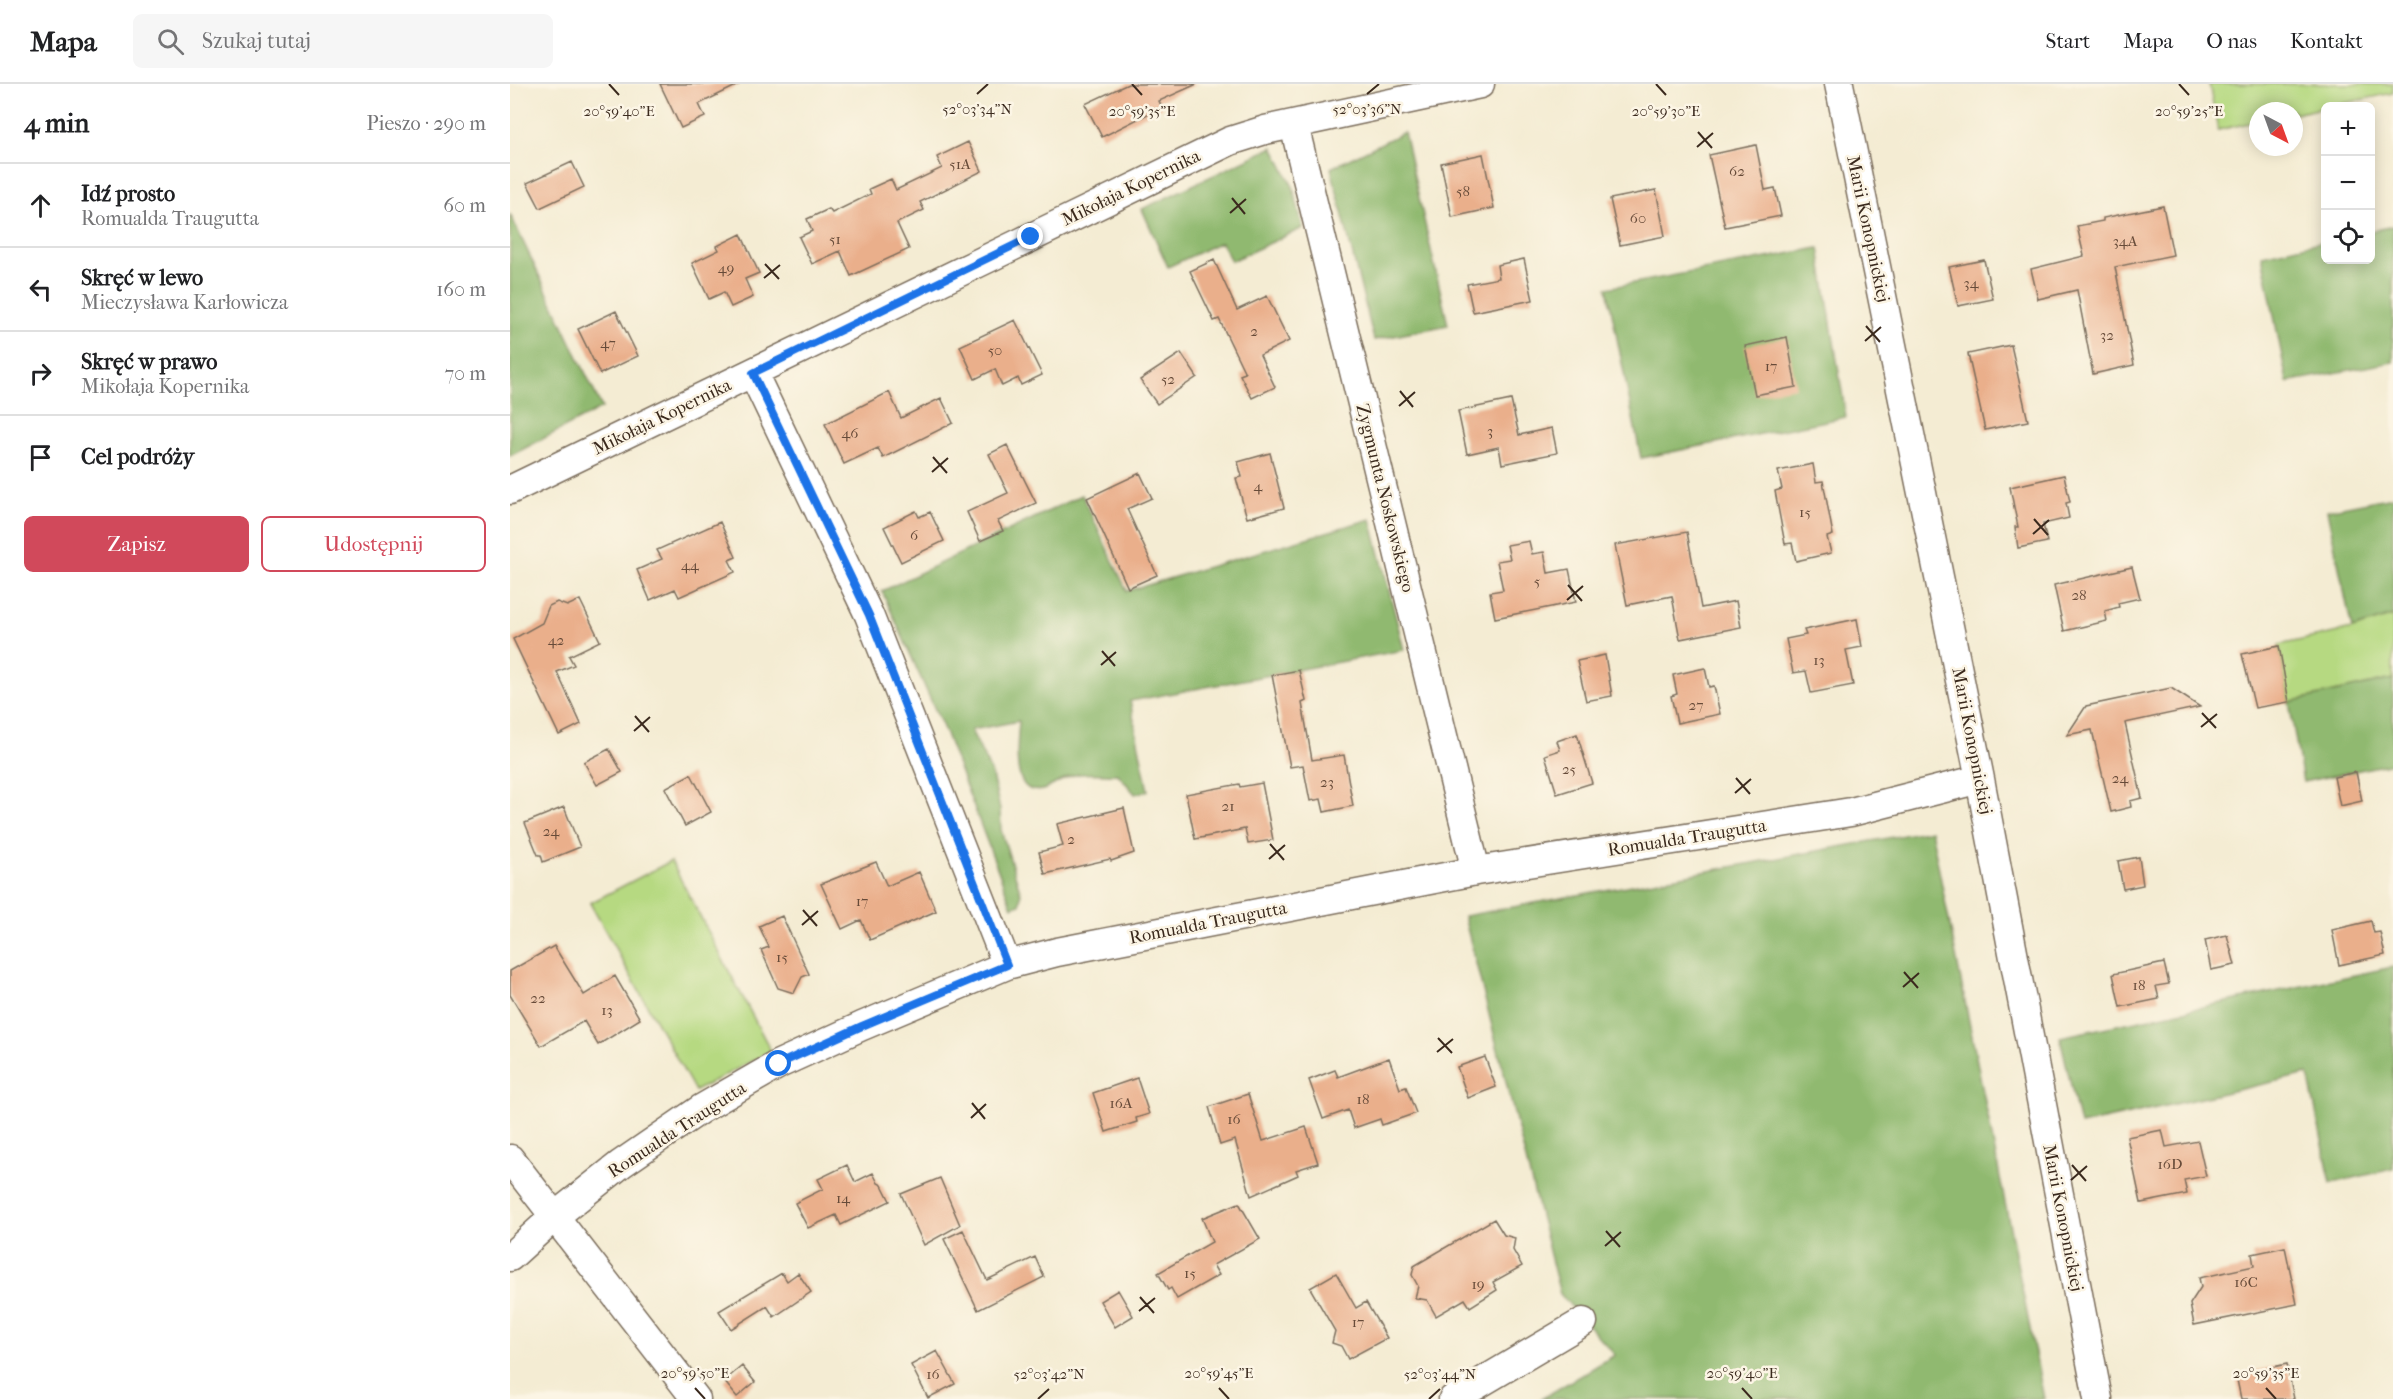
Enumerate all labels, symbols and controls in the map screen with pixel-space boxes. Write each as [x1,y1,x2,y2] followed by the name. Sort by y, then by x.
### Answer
[133,14,553,68] search box
[30,25,97,58] text: Mapa
[154,25,187,58] icon: search
[202,28,311,54] text: Szukaj tutaj
[2046,29,2090,53] text: Start
[2123,29,2173,53] text: Mapa
[2206,29,2257,53] text: O nas
[2290,29,2363,53] text: Kontakt
[942,100,1012,118] text: 52°03'34"N
[1333,100,1402,118] text: 52°03'36"N
[583,102,655,120] text: 20°59'40"E
[1109,102,1175,120] text: 20°59'35"E
[1632,102,1700,120] text: 20°59'30"E
[2155,102,2223,120] text: 20°59'25"E
[2249,102,2303,156] north arrow
[2321,102,2375,264] map controls
[2321,102,2375,156] button: +
[24,108,89,139] text: 4 min
[367,112,486,135] text: Pieszo · 290 m
[1058,145,1204,231] street label: Mikołaja Kopernika
[1842,154,1894,304] street label: Marii Konopnickiej
[949,155,971,173] house number: 51A
[2321,156,2375,210] button: −
[1729,162,1745,180] house number: 62
[81,181,175,207] text: Idź prosto
[1456,182,1470,200] house number: 58
[24,189,57,222] icon: ahead
[443,194,486,217] text: 60 m
[81,207,259,230] text: Romualda Traugutta
[1630,209,1646,227] house number: 60
[2321,210,2375,264] button: locate
[1017,223,1043,249] route end
[829,230,841,248] house number: 51
[2113,232,2138,250] house number: 34A
[718,259,734,277] house number: 49
[81,265,203,291] text: Skręć w lewo
[24,273,57,306] icon: left
[1963,274,1980,292] house number: 34
[436,278,486,301] text: 160 m
[81,291,288,314] text: Mieczysława Karłowicza
[1250,322,1258,340] house number: 2
[2100,326,2114,344] house number: 32
[600,334,616,352] house number: 47
[988,341,1002,359] house number: 50
[81,349,217,375] text: Skręć w prawo
[24,357,57,390] icon: right
[1765,357,1777,375] house number: 17
[444,362,486,385] text: 70 m
[1161,370,1175,388] house number: 52
[589,374,735,460] street label: Mikołaja Kopernika
[81,375,249,398] text: Mikołaja Kopernika
[1351,402,1419,594] street label: Zygmunta Noskowskiego
[1487,422,1493,440] house number: 3
[842,424,859,442] house number: 46
[24,441,57,474] icon: arrive
[81,444,194,470] text: Cel podróży
[1254,477,1264,495] house number: 4
[1799,503,1811,521] house number: 15
[24,516,249,572] button: Zapisz
[261,516,486,572] button: Udostępnij
[910,526,919,544] house number: 6
[681,556,700,574] house number: 44
[1534,572,1540,590] house number: 5
[2071,586,2087,604] house number: 28
[548,631,565,649] house number: 42
[1813,651,1825,669] house number: 13
[1947,666,1997,816] street label: Marii Konopnickiej
[1689,696,1703,714] house number: 27
[1562,760,1576,778] house number: 25
[2112,769,2129,787] house number: 24
[1320,773,1334,791] house number: 23
[1221,797,1235,815] house number: 21
[1606,815,1768,861] street label: Romualda Traugutta
[543,822,560,840] house number: 24
[1067,830,1075,848] house number: 2
[856,892,868,910] house number: 17
[1127,897,1289,949] street label: Romualda Traugutta
[776,948,788,966] house number: 15
[2133,976,2145,994] house number: 18
[530,989,546,1007] house number: 22
[601,1001,613,1019] house number: 13
[765,1050,791,1076] route start
[604,1077,750,1182] street label: Romualda Traugutta
[1357,1090,1369,1108] house number: 18
[1109,1094,1133,1112] house number: 16A
[1227,1110,1242,1128] house number: 16
[2038,1143,2088,1293] street label: Marii Konopnickiej
[2158,1155,2182,1173] house number: 16D
[836,1189,851,1207] house number: 14
[1184,1264,1196,1282] house number: 15
[2234,1273,2258,1291] house number: 16C
[1471,1275,1485,1293] house number: 19
[1352,1313,1364,1331] house number: 17
[661,1364,729,1382] text: 20°59'50"E
[1185,1364,1253,1382] text: 20°59'45"E
[1706,1364,1778,1382] text: 20°59'40"E
[2233,1364,2299,1382] text: 20°59'35"E
[926,1365,941,1383] house number: 16
[1013,1365,1085,1383] text: 52°03'42"N
[1404,1365,1477,1383] text: 52°03'44"N

